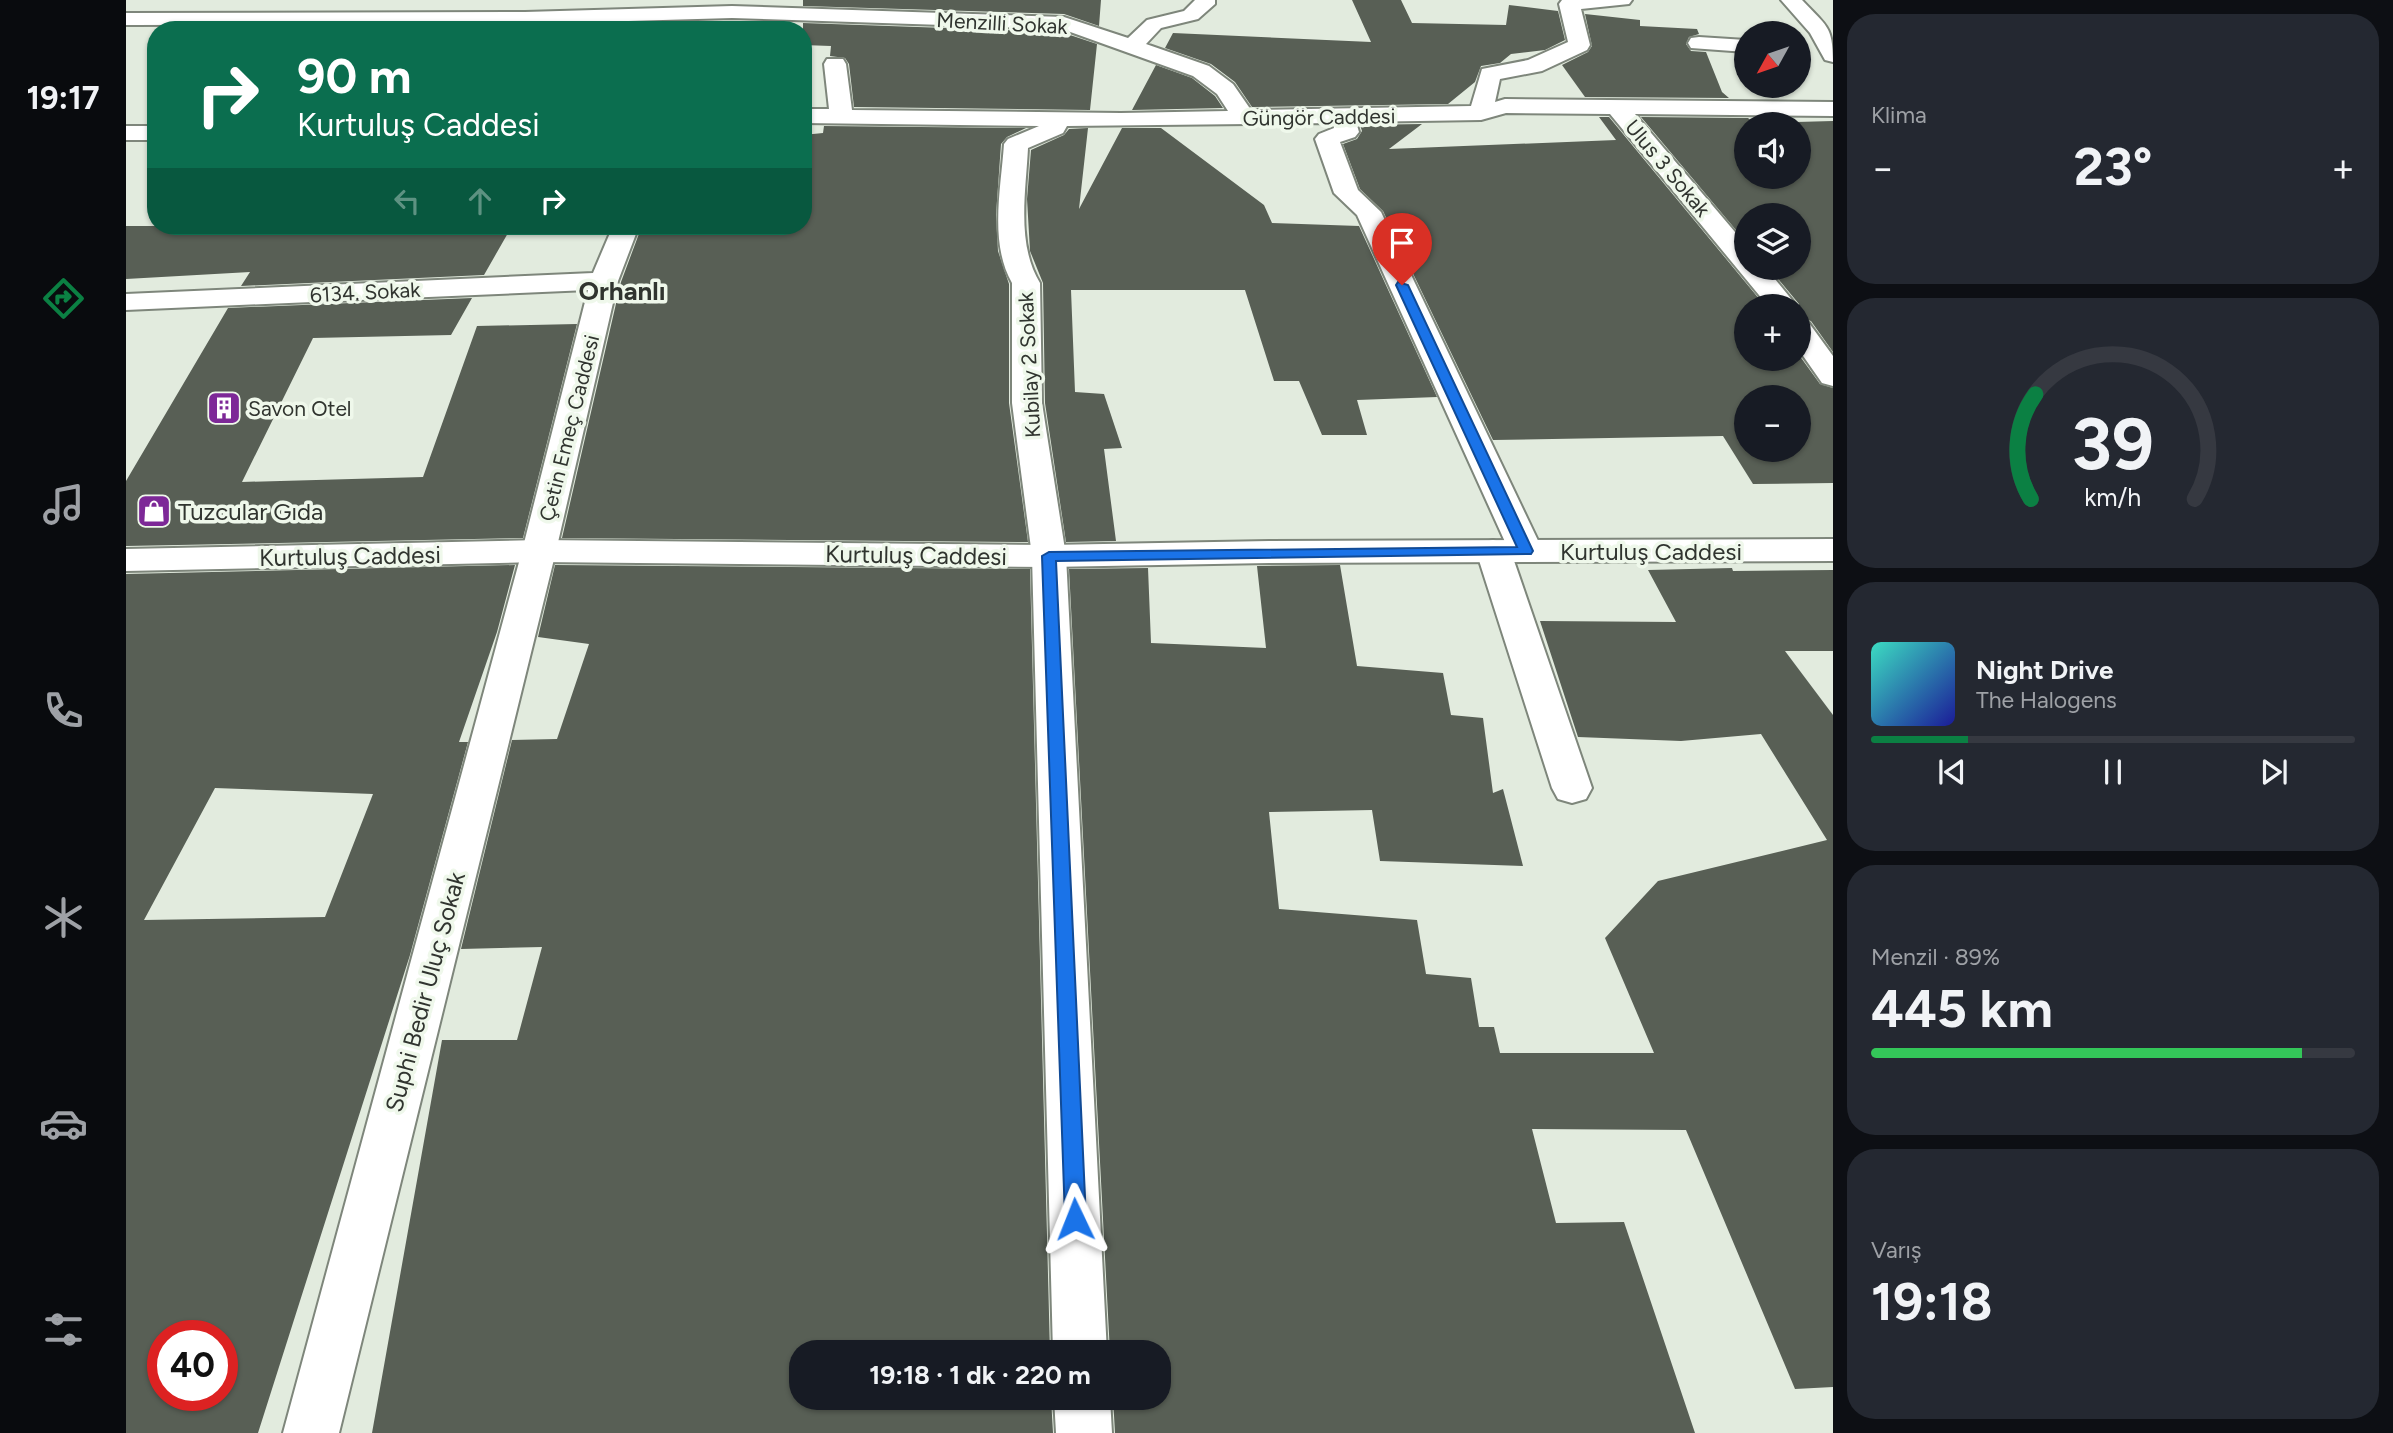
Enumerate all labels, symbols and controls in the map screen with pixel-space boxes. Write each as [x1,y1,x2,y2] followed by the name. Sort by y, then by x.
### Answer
[936,7,1069,39] street label: Menzilli Sokak
[1734,21,1811,98] north arrow
[1734,21,1811,462] map controls
[297,46,412,105] text: 90 m
[182,49,273,140] icon: right
[27,79,100,117] text: 19:17
[1871,101,1927,129] text: Klima
[1242,103,1396,131] street label: Güngör Caddesi
[297,106,540,144] text: Kurtuluş Caddesi
[1734,112,1811,189] button: sound
[1620,114,1716,222] street label: Ulus 3 Sokak
[2074,136,2152,198] text: 23°
[1871,145,1895,191] text: −
[2331,145,2355,191] text: +
[388,182,426,220] icon: left
[461,182,499,220] icon: ahead
[534,182,572,220] icon: right
[1734,203,1811,280] button: layers
[1372,213,1432,285] pin
[1383,224,1421,262] icon: arrive
[39,274,88,323] icon: directions
[579,275,665,307] district label: Orhanlı
[309,277,422,307] street label: 6134. Sokak
[1013,291,1045,439] street label: Kubilay 2 Sokak
[1734,294,1811,371] button: +
[534,332,604,524] street label: Çetin Emeç Caddesi
[1734,385,1811,462] button: −
[205,389,243,427] building icon: Savon Otel
[248,396,351,421] place label: Savon Otel
[2072,400,2154,487] text: 39
[39,480,88,529] icon: music
[2084,481,2142,511] text: km/h
[135,492,173,530] shop icon: Tuzcular Gıda
[178,497,323,526] place label: Tuzcular Gıda
[1560,537,1742,566] street label: Kurtuluş Caddesi
[825,539,1007,571] street label: Kurtuluş Caddesi
[259,540,441,572] street label: Kurtuluş Caddesi
[1976,654,2113,686] text: Night Drive
[39,686,88,735] icon: phone
[1976,686,2117,714] text: The Halogens
[1933,753,1971,791] icon: previous
[2094,753,2132,791] icon: pause
[2255,753,2293,791] icon: next
[379,869,471,1115] street label: Suphi Bedir Uluç Sokak
[39,893,88,942] icon: climate
[1871,943,2000,971] text: Menzil · 89%
[1871,978,2053,1040] text: 445 km
[39,1099,88,1148] icon: car
[1038,1182,1112,1256] position arrow
[1871,1236,1922,1264] text: Varış
[1871,1271,1993,1333] text: 19:18
[39,1305,88,1354] icon: filters
[147,1320,238,1411] speed limit sign: 40
[869,1359,1091,1391] text: 19:18 · 1 dk · 220 m

